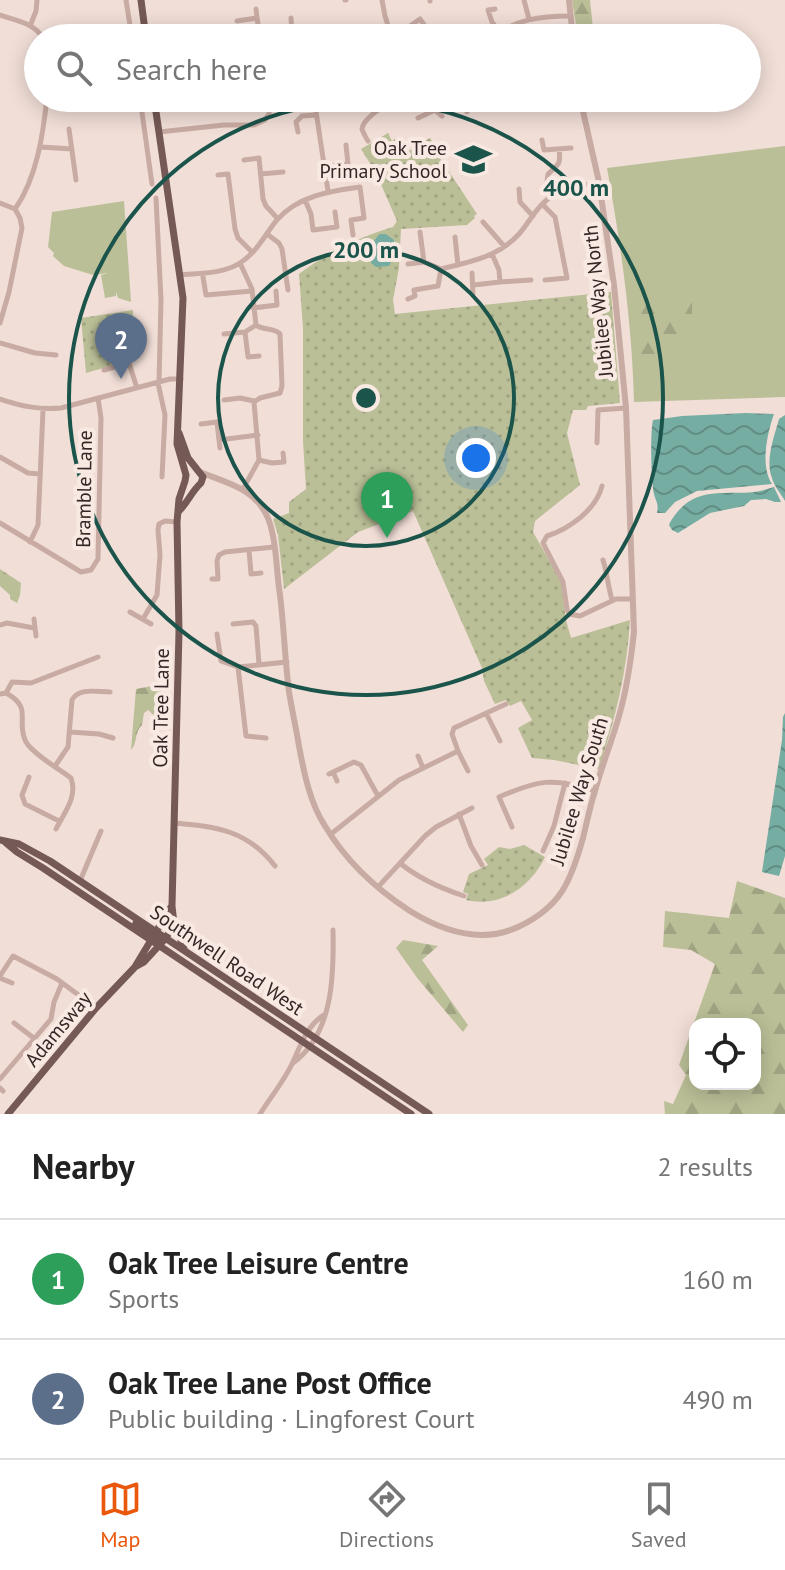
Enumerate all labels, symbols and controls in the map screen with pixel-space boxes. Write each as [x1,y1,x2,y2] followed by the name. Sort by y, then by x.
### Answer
[24,24,761,112] search box
[52,46,96,90] icon: search
[116,49,267,88] text: Search here
[320,135,447,184] place label: Oak Tree Primary School
[454,141,492,179] school or university icon: Oak Tree Primary School
[543,172,609,203] text: 400 m
[577,224,619,379] street label: Jubilee Way North
[333,234,399,265] text: 200 m
[95,313,147,379] pin: 2
[352,384,380,412] centre of rings
[70,430,98,548] street label: Bramble Lane
[456,438,496,478] your location
[361,472,413,538] pin: 1
[147,648,175,768] street label: Oak Tree Lane
[544,714,614,869] street label: Jubilee Way South
[145,899,309,1021] street label: Southwell Road West
[19,985,98,1072] street label: Adamsway
[689,1018,761,1090] map controls
[689,1018,761,1090] button: locate
[32,1144,134,1188] text: Nearby
[658,1150,753,1183] text: 2 results
[108,1243,409,1282] text: Oak Tree Leisure Centre
[51,1263,65,1296] text: 1
[682,1263,753,1296] text: 160 m
[108,1282,179,1315] text: Sports
[108,1363,432,1402] text: Oak Tree Lane Post Office
[51,1383,65,1416] text: 2
[682,1383,753,1416] text: 490 m
[108,1402,474,1435] text: Public building · Lingforest Court
[98,1477,142,1553] tab: Map
[339,1477,434,1553] tab: Directions
[631,1477,687,1553] tab: Saved

